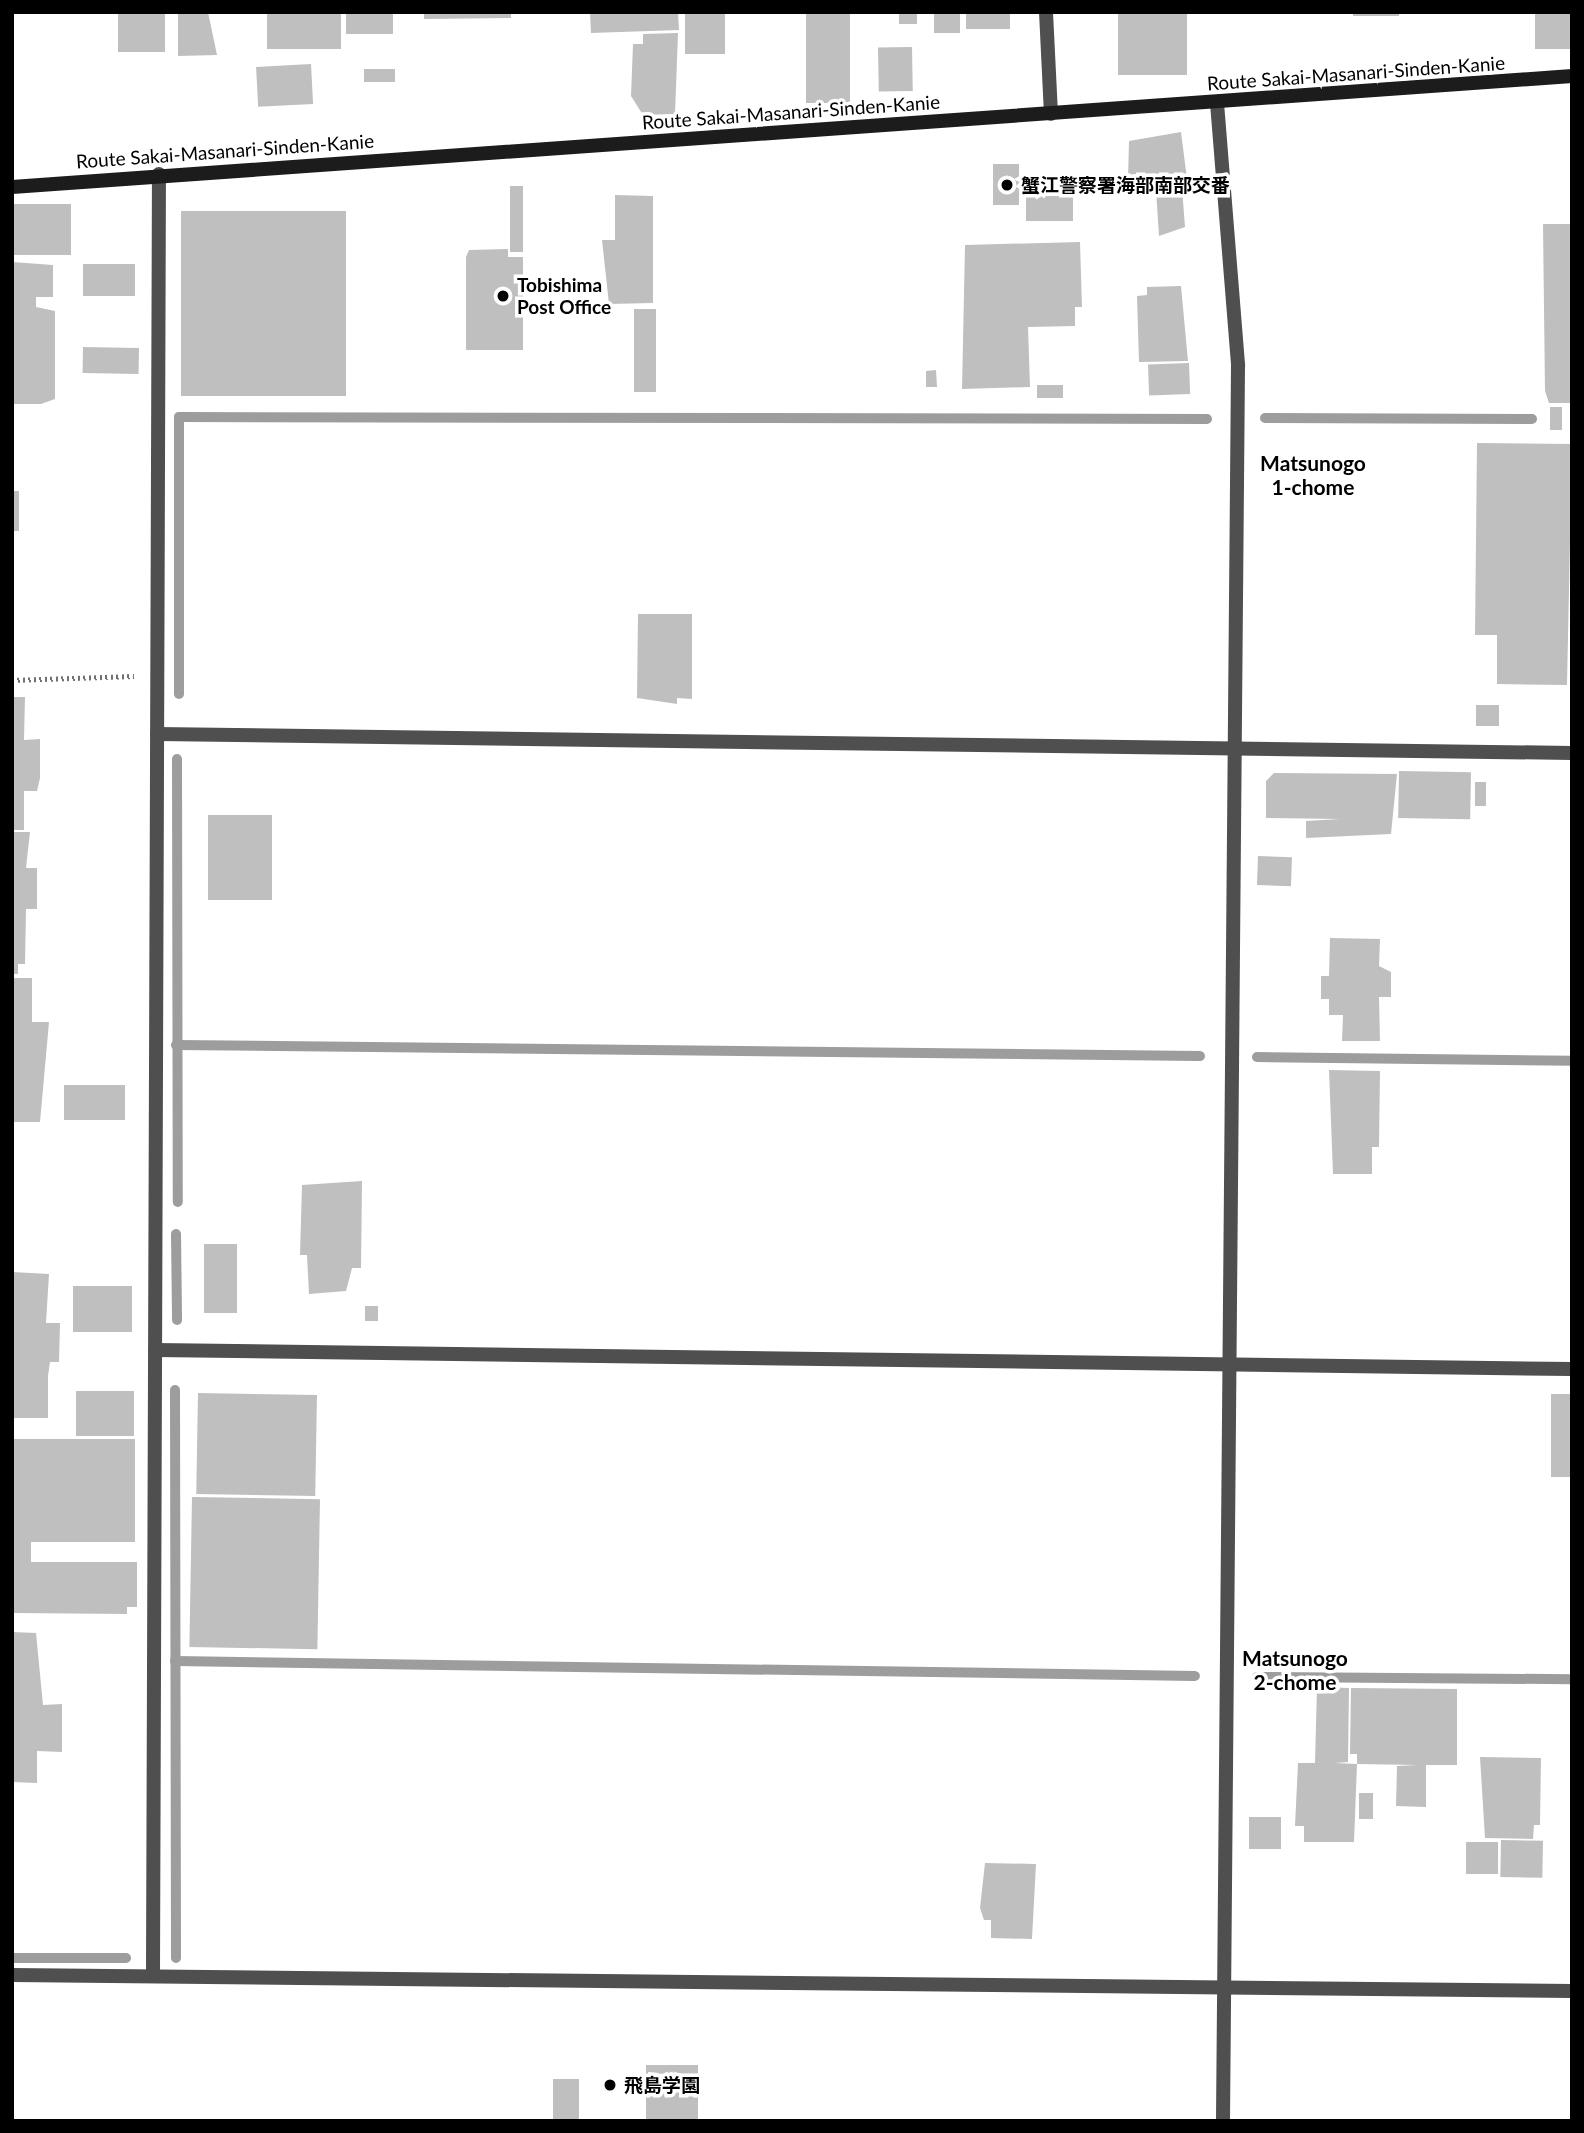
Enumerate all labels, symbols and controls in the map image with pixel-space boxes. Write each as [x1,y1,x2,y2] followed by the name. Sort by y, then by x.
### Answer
[1206,51,1506,95] street label: Route Sakai-Masanari-Sinden-Kanie
[641,90,941,134] street label: Route Sakai-Masanari-Sinden-Kanie
[75,129,375,173] street label: Route Sakai-Masanari-Sinden-Kanie
[1021,174,1230,196] place label: 蟹江警察署海部南部交番
[999,177,1015,193] marker: 蟹江警察署海部南部交番
[517,274,611,318] place label: Tobishima Post Office
[495,288,511,304] marker: Tobishima Post Office
[1260,450,1366,500] district label: Matsunogo 1-chome
[1242,1645,1348,1695] district label: Matsunogo 2-chome
[624,2074,700,2096] place label: 飛島学園
[602,2077,618,2093] marker: 飛島学園

